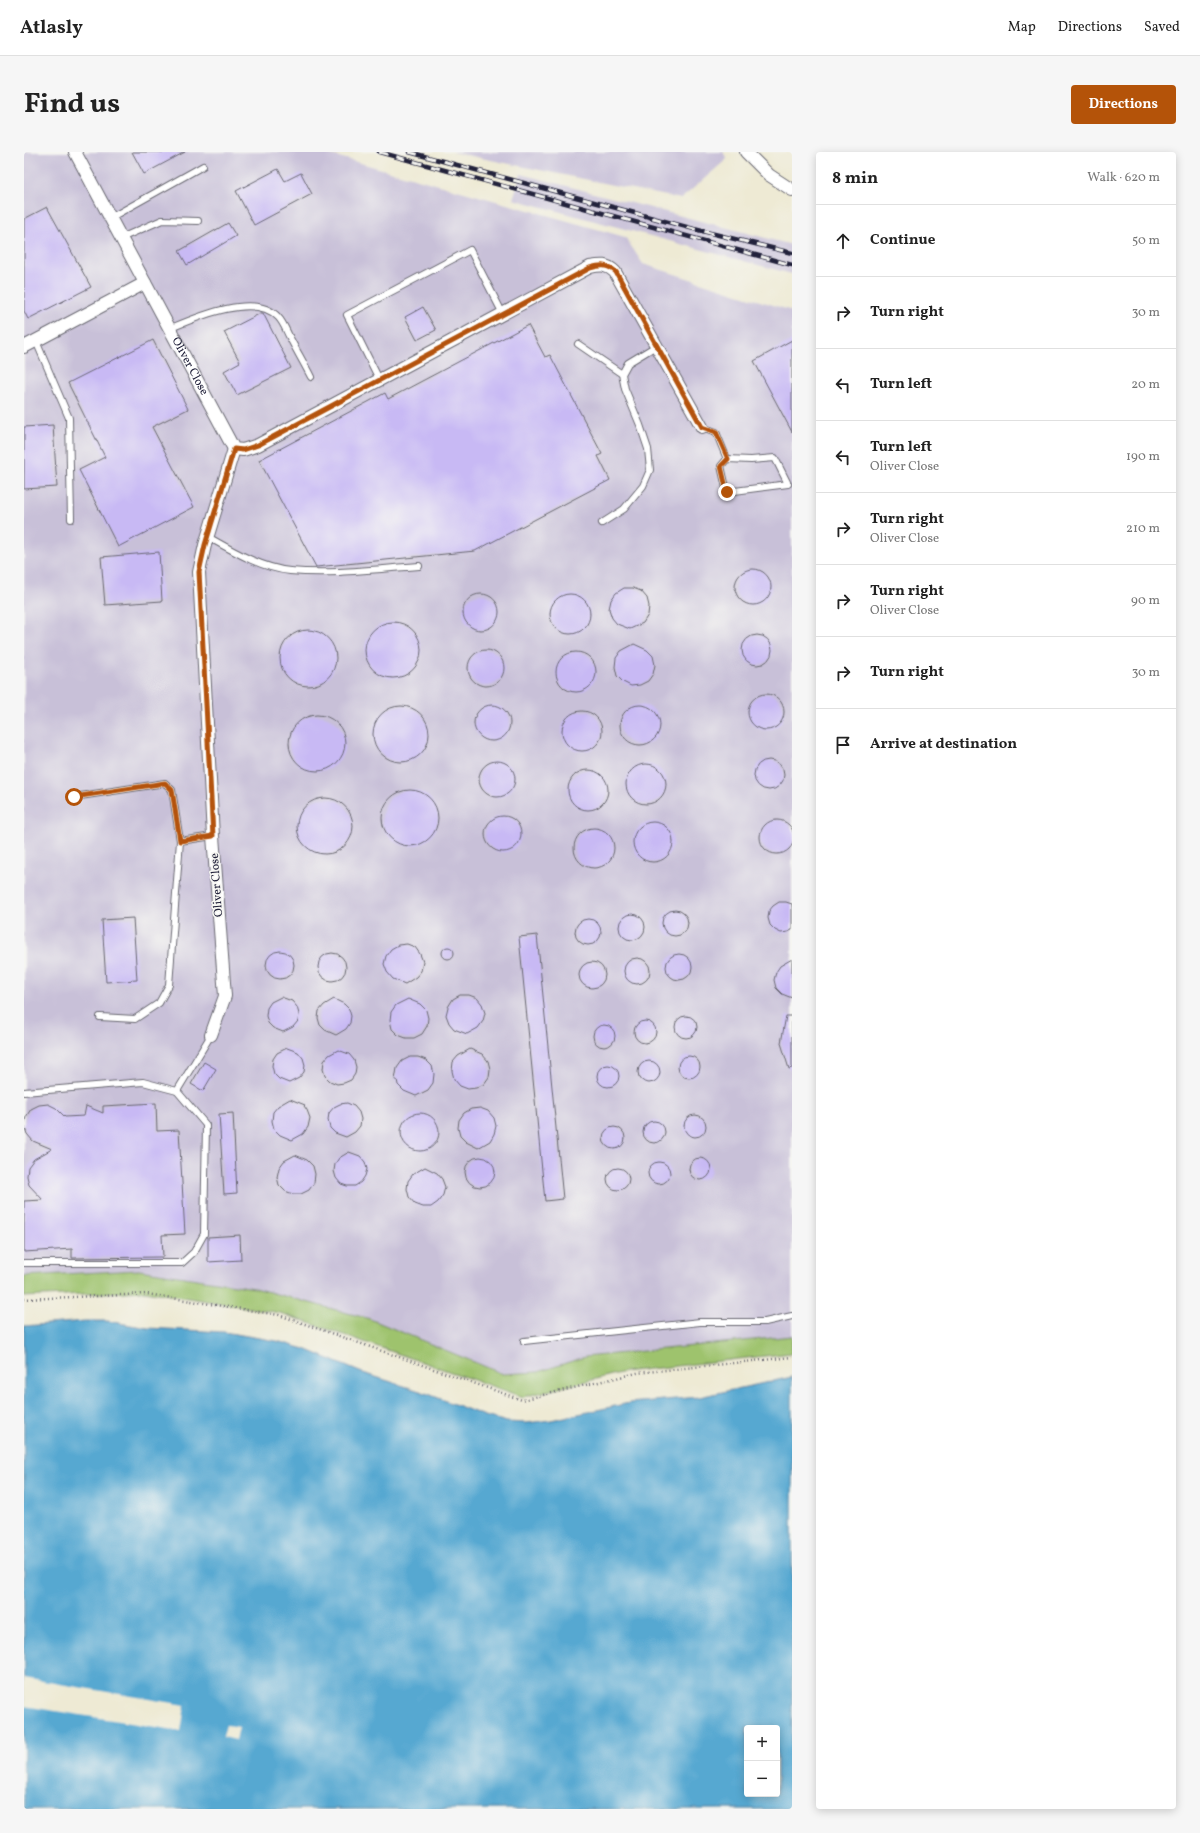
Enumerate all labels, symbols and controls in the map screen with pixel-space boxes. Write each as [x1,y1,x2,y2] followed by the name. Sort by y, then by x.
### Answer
[20,15,83,41] text: Atlasly
[1008,18,1036,37] text: Map
[1058,18,1122,37] text: Directions
[1144,18,1180,37] text: Saved
[24,85,120,124] text: Find us
[1071,85,1176,124] button: Directions
[832,167,878,190] text: 8 min
[1087,169,1160,187] text: Walk · 620 m
[832,230,854,252] icon: ahead
[870,230,935,251] text: Continue
[1132,232,1160,250] text: 50 m
[832,302,854,324] icon: right
[870,302,944,323] text: Turn right
[1132,304,1160,322] text: 30 m
[168,334,212,398] street label: Oliver Close
[832,374,854,396] icon: left
[870,374,932,395] text: Turn left
[1131,376,1160,394] text: 20 m
[870,437,932,458] text: Turn left
[832,446,854,468] icon: left
[1126,448,1160,466] text: 190 m
[870,458,939,476] text: Oliver Close
[718,483,736,501] route end
[870,509,944,530] text: Turn right
[832,518,854,540] icon: right
[1126,520,1160,538] text: 210 m
[870,530,939,548] text: Oliver Close
[870,581,944,602] text: Turn right
[832,590,854,612] icon: right
[1131,592,1160,610] text: 90 m
[870,602,939,620] text: Oliver Close
[832,662,854,684] icon: right
[870,662,944,683] text: Turn right
[1132,664,1160,682] text: 30 m
[832,734,854,756] icon: arrive
[870,734,1017,755] text: Arrive at destination
[65,788,83,806] route start
[207,852,227,917] street label: Oliver Close
[744,1725,780,1797] map controls
[744,1725,780,1761] button: +
[744,1761,780,1797] button: −

